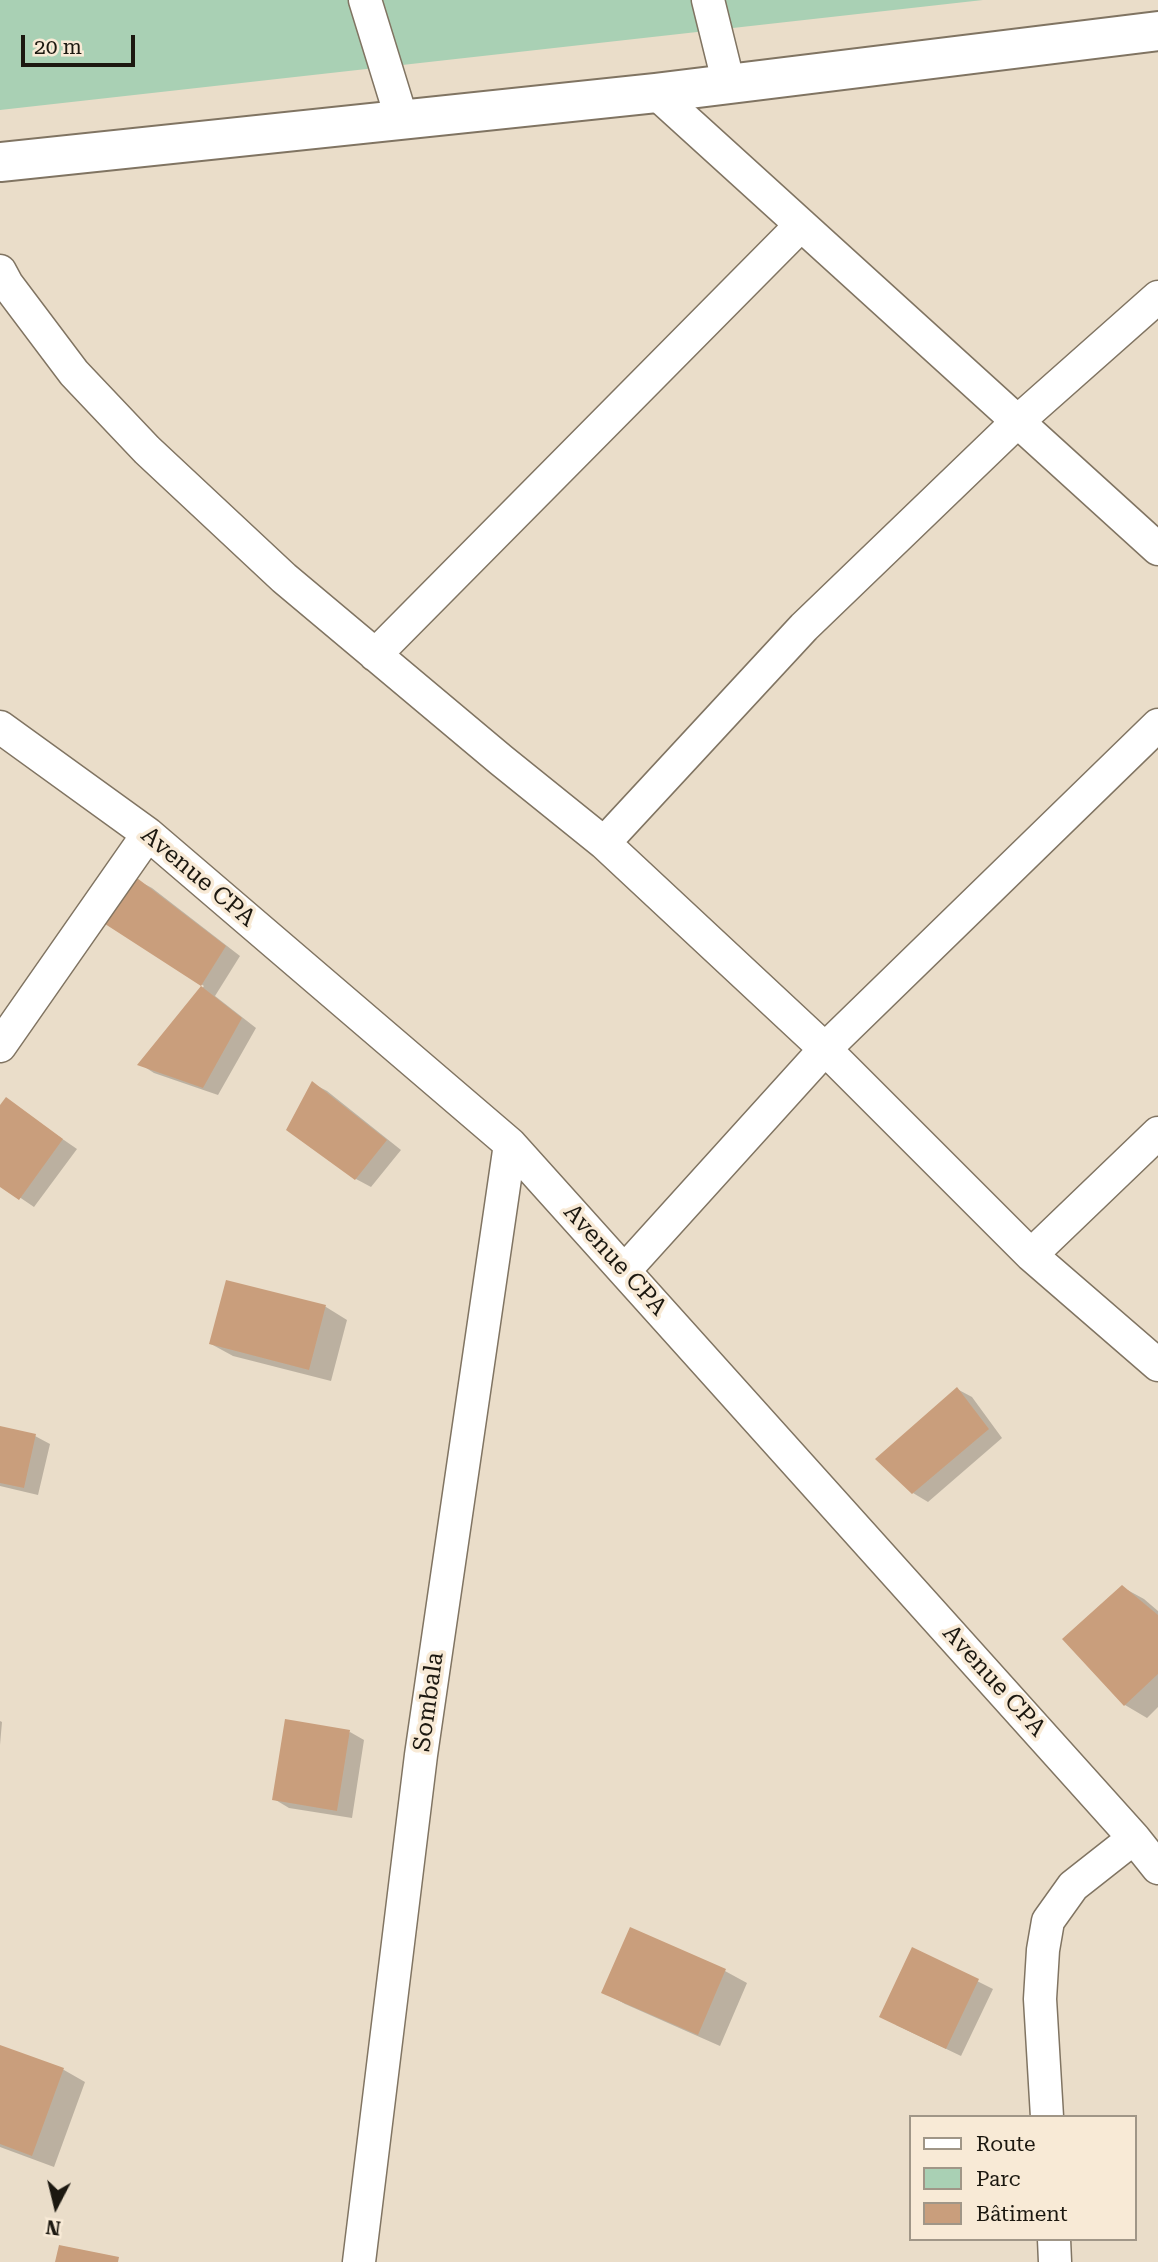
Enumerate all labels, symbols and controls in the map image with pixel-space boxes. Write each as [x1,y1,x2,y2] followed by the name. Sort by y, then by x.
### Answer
[24,21,138,65] scale bar
[34,35,82,59] text: 20 m
[135,821,261,933] street label: Avenue CPA
[557,1198,673,1322] street label: Avenue CPA
[936,1619,1052,1743] street label: Avenue CPA
[408,1650,450,1754] street label: Sombala
[909,2115,1137,2241] legend
[976,2132,1035,2156] text: Route
[976,2167,1020,2191] text: Parc
[21,2171,91,2241] north arrow
[976,2202,1068,2226] text: Bâtiment
[45,2215,62,2240] text: N

